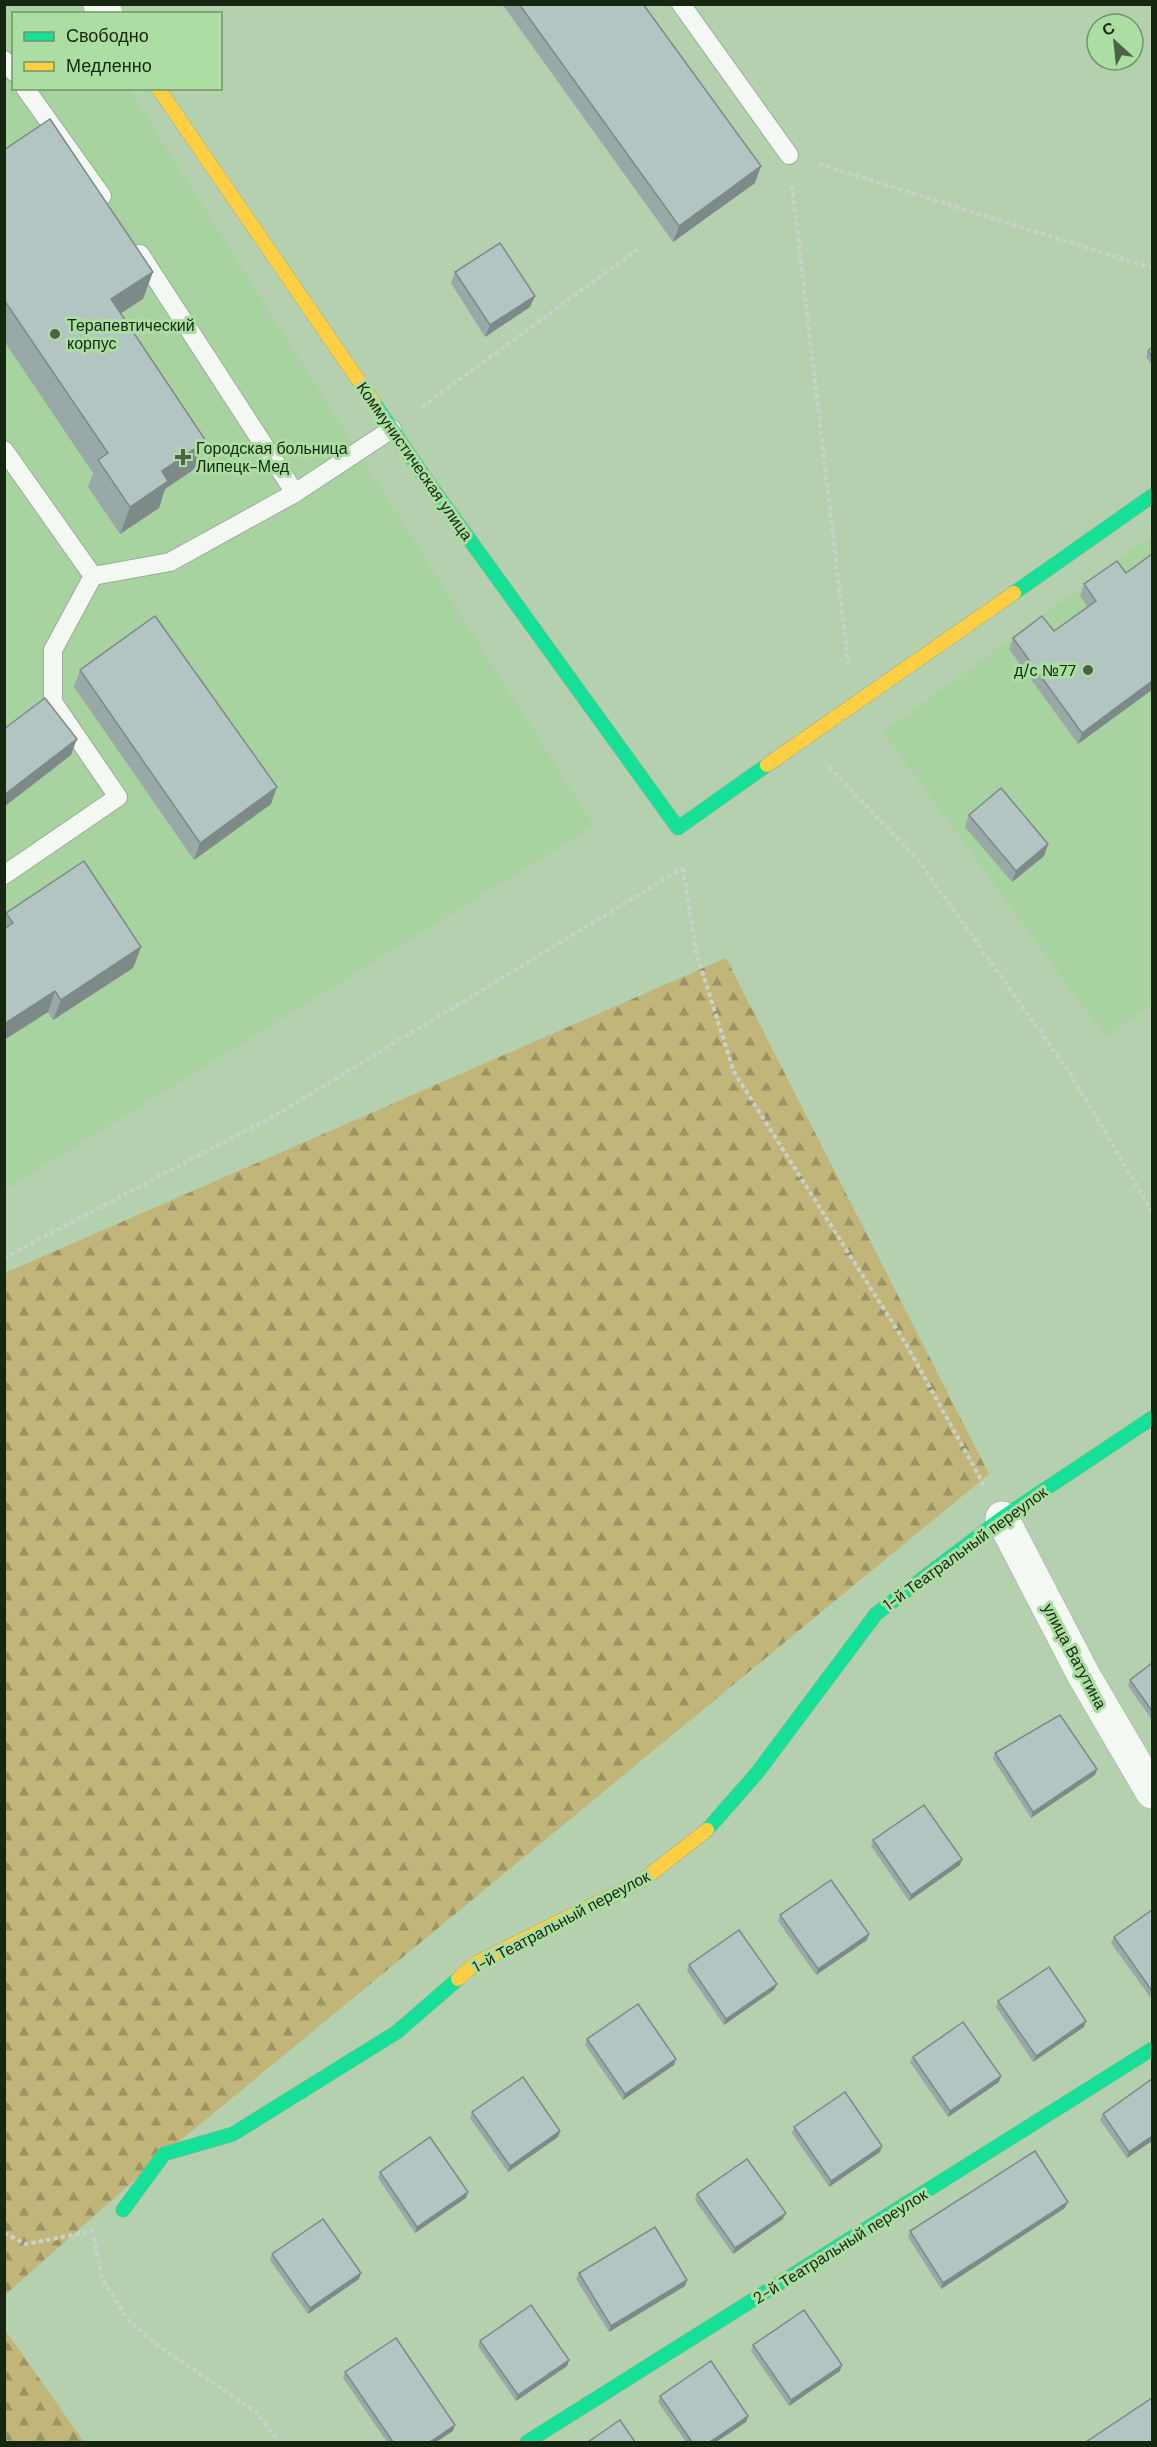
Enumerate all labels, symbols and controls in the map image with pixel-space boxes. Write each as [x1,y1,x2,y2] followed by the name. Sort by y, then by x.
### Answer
[12,12,222,90] legend
[1085,12,1145,72] north arrow
[1098,17,1119,41] text: С
[66,24,149,48] text: Свободно
[66,54,152,78] text: Медленно
[67,315,195,354] place label: Терапевтический корпус
[48,327,62,341] marker: Терапевтический корпус
[352,378,477,545] street label: Коммунистическая улица
[196,438,348,477] place label: Городская больница Липецк-Мед
[174,448,192,466] marker: Городская больница Липецк-Мед
[1014,660,1076,681] place label: д/с №77
[1081,663,1095,677] marker: д/с №77
[879,1481,1052,1615] street label: 1-й Театральный переулок
[1038,1600,1111,1713] street label: улица Ватутина
[469,1865,654,1977] street label: 1-й Театральный переулок
[749,2183,932,2309] street label: 2-й Театральный переулок

